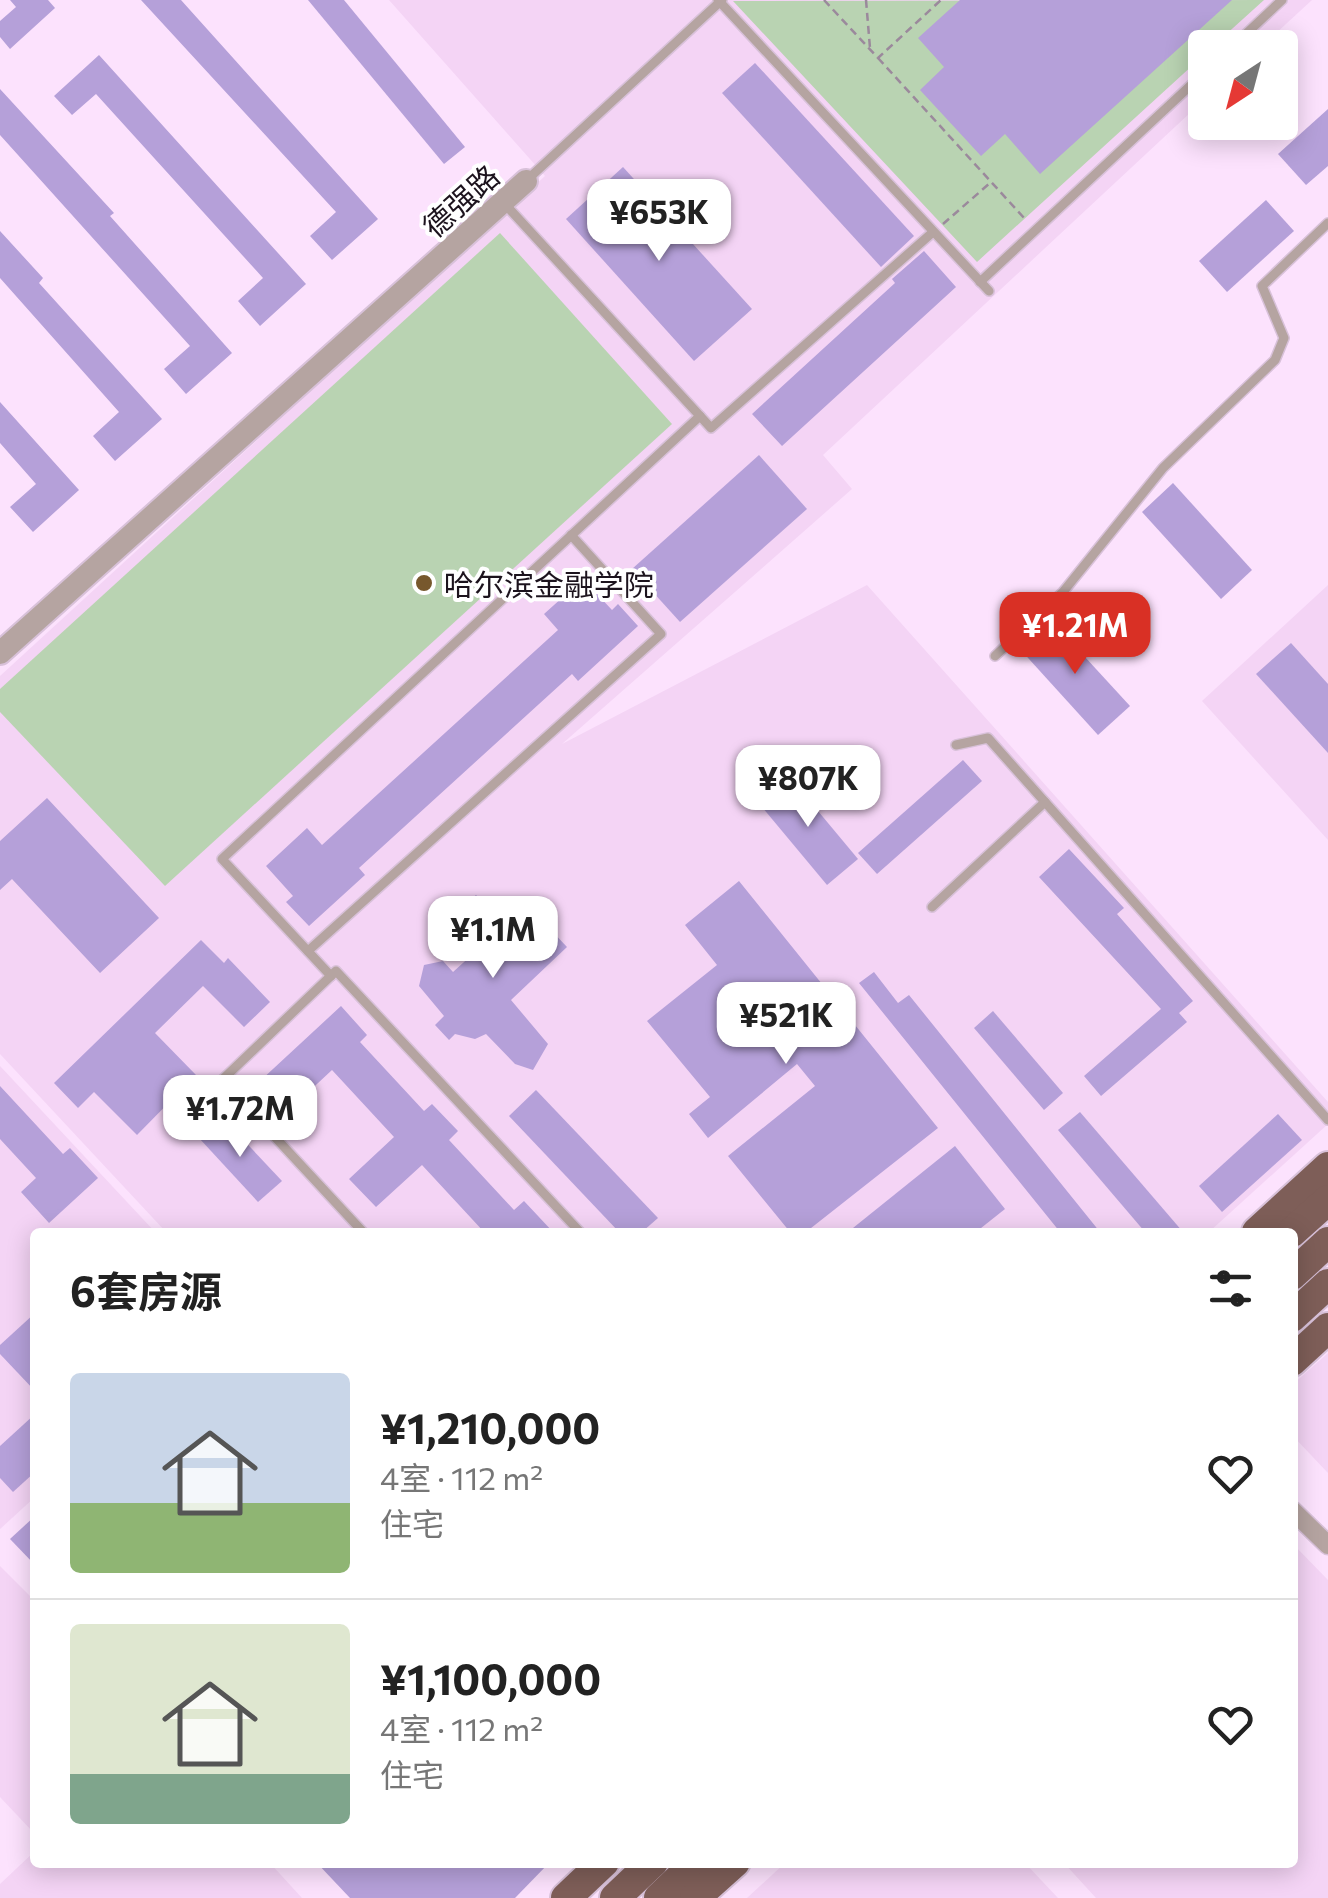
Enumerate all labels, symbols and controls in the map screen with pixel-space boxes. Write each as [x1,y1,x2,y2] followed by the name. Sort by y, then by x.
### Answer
[1188,30,1298,140] north arrow
[1188,30,1298,140] map controls
[414,156,506,244] street label: 德强路
[589,179,729,264] pin: ¥653K
[609,191,709,231] text: ¥653K
[444,565,654,602] place label: 哈尔滨金融学院
[413,572,435,594] marker: 哈尔滨金融学院
[994,592,1156,677] pin: ¥1.21M
[1022,604,1128,644] text: ¥1.21M
[738,745,878,830] pin: ¥807K
[757,757,859,797] text: ¥807K
[423,896,563,981] pin: ¥1.1M
[450,908,536,948] text: ¥1.1M
[716,982,856,1067] pin: ¥521K
[739,994,833,1034] text: ¥521K
[159,1075,321,1160] pin: ¥1.72M
[185,1087,295,1127] text: ¥1.72M
[1203,1261,1258,1316] icon: filters
[70,1264,222,1316] text: 6套房源
[380,1401,600,1453] text: ¥1,210,000
[150,1413,270,1533] icon: home
[1203,1446,1258,1501] icon: heart
[380,1457,543,1497] text: 4室 · 112 m²
[380,1503,444,1543] text: 住宅
[380,1652,601,1704] text: ¥1,100,000
[150,1664,270,1784] icon: home
[1203,1697,1258,1752] icon: heart
[380,1708,543,1748] text: 4室 · 112 m²
[380,1754,444,1794] text: 住宅

